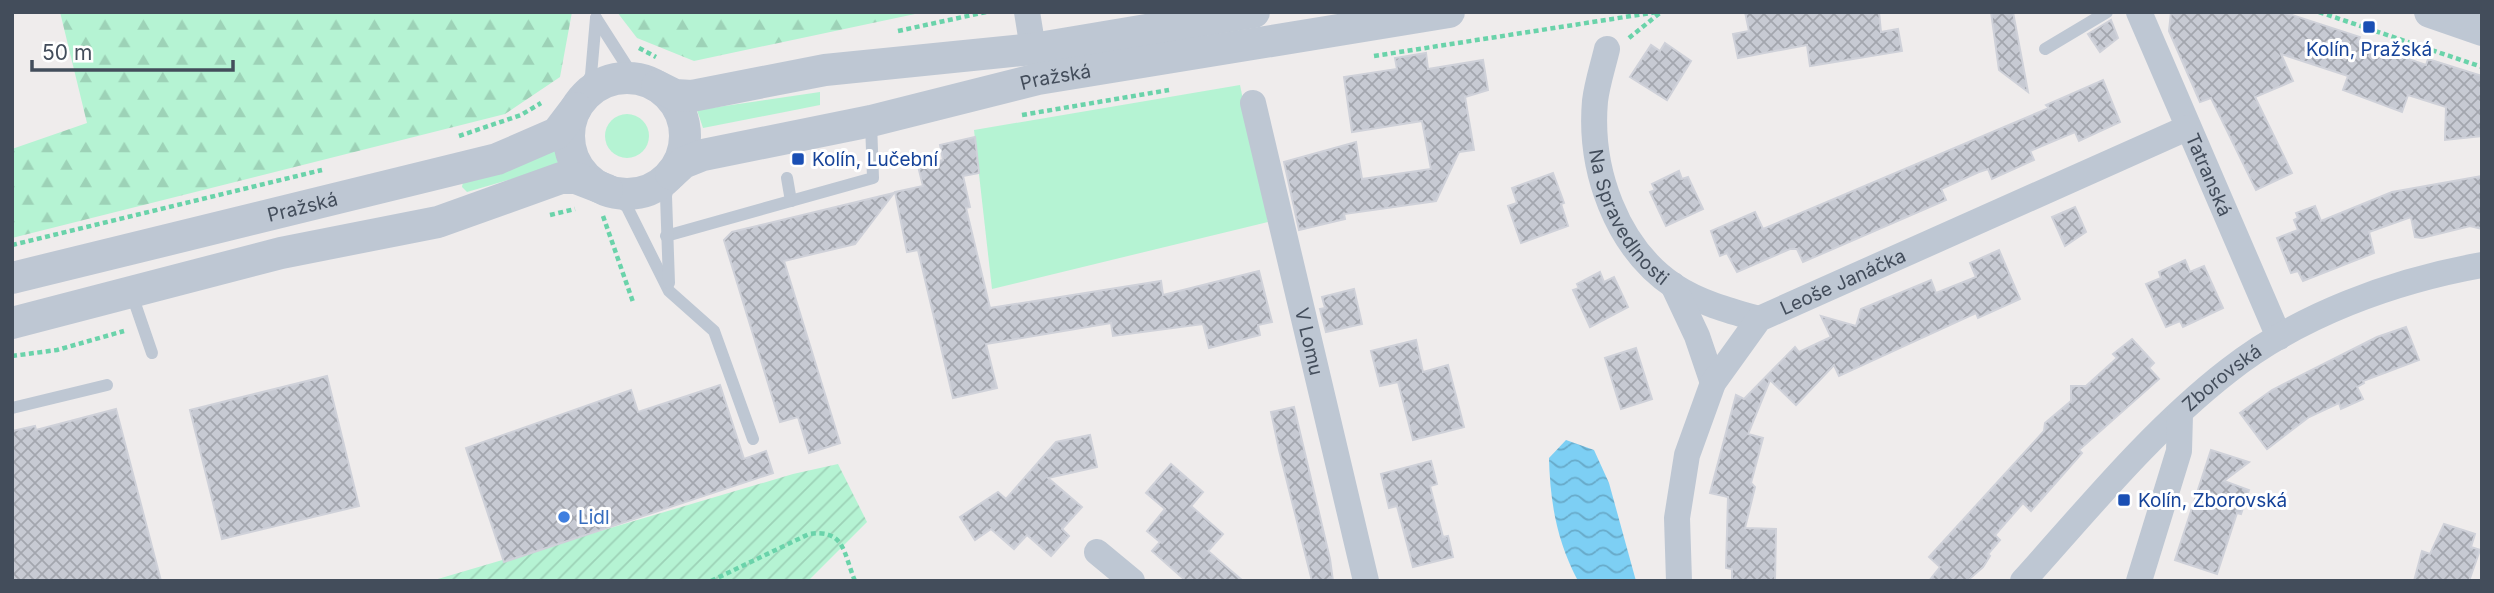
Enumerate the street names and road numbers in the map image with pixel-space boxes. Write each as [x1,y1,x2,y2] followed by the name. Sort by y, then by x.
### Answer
[1018,60,1093,95] street label: Pražská
[2181,130,2237,220] street label: Tatranská
[1584,147,1673,290] street label: Na Spravedlnosti
[265,188,340,227] street label: Pražská
[1777,244,1909,320] street label: Leoše Janáčka
[1290,306,1328,378] street label: V Lomu
[2178,339,2266,416] street label: Zborovská

